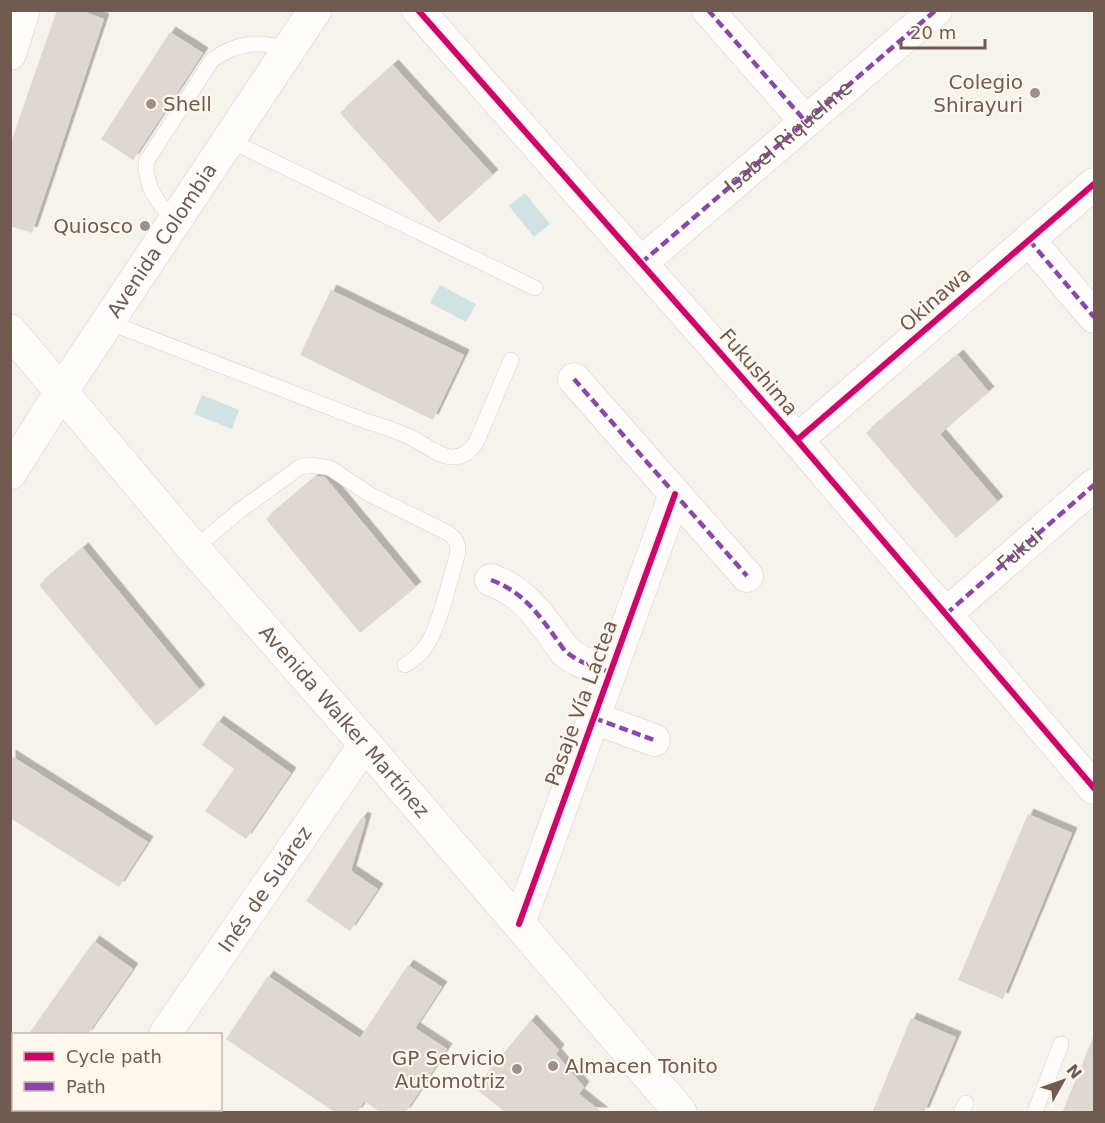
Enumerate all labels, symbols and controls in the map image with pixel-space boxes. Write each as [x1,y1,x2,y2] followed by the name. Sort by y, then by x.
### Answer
[901,12,985,50] scale bar
[910,22,956,43] text: 20 m
[933,70,1023,117] place label: Colegio Shirayuri
[720,75,857,198] street label: Isabel Riquelme
[1028,86,1042,100] marker: Colegio Shirayuri
[163,92,212,116] place label: Shell
[144,97,158,111] marker: Shell
[102,158,222,322] street label: Avenida Colombia
[53,214,133,238] place label: Quiosco
[138,219,152,233] marker: Quiosco
[895,262,975,336] street label: Okinawa
[715,324,803,420] street label: Fukushima
[992,523,1047,576] street label: Fukui
[540,617,622,789] street label: Pasaje Vía Láctea
[254,620,435,822] street label: Avenida Walker Martínez
[213,822,317,957] street label: Inés de Suárez
[12,1033,222,1111] legend
[66,1046,162,1067] text: Cycle path
[392,1046,505,1093] place label: GP Servicio Automotriz
[1033,1051,1093,1111] north arrow
[565,1054,718,1078] place label: Almacen Tonito
[546,1059,560,1073] marker: Almacen Tonito
[1063,1060,1086,1083] text: N
[510,1062,524,1076] marker: GP Servicio Automotriz
[66,1076,106,1097] text: Path

